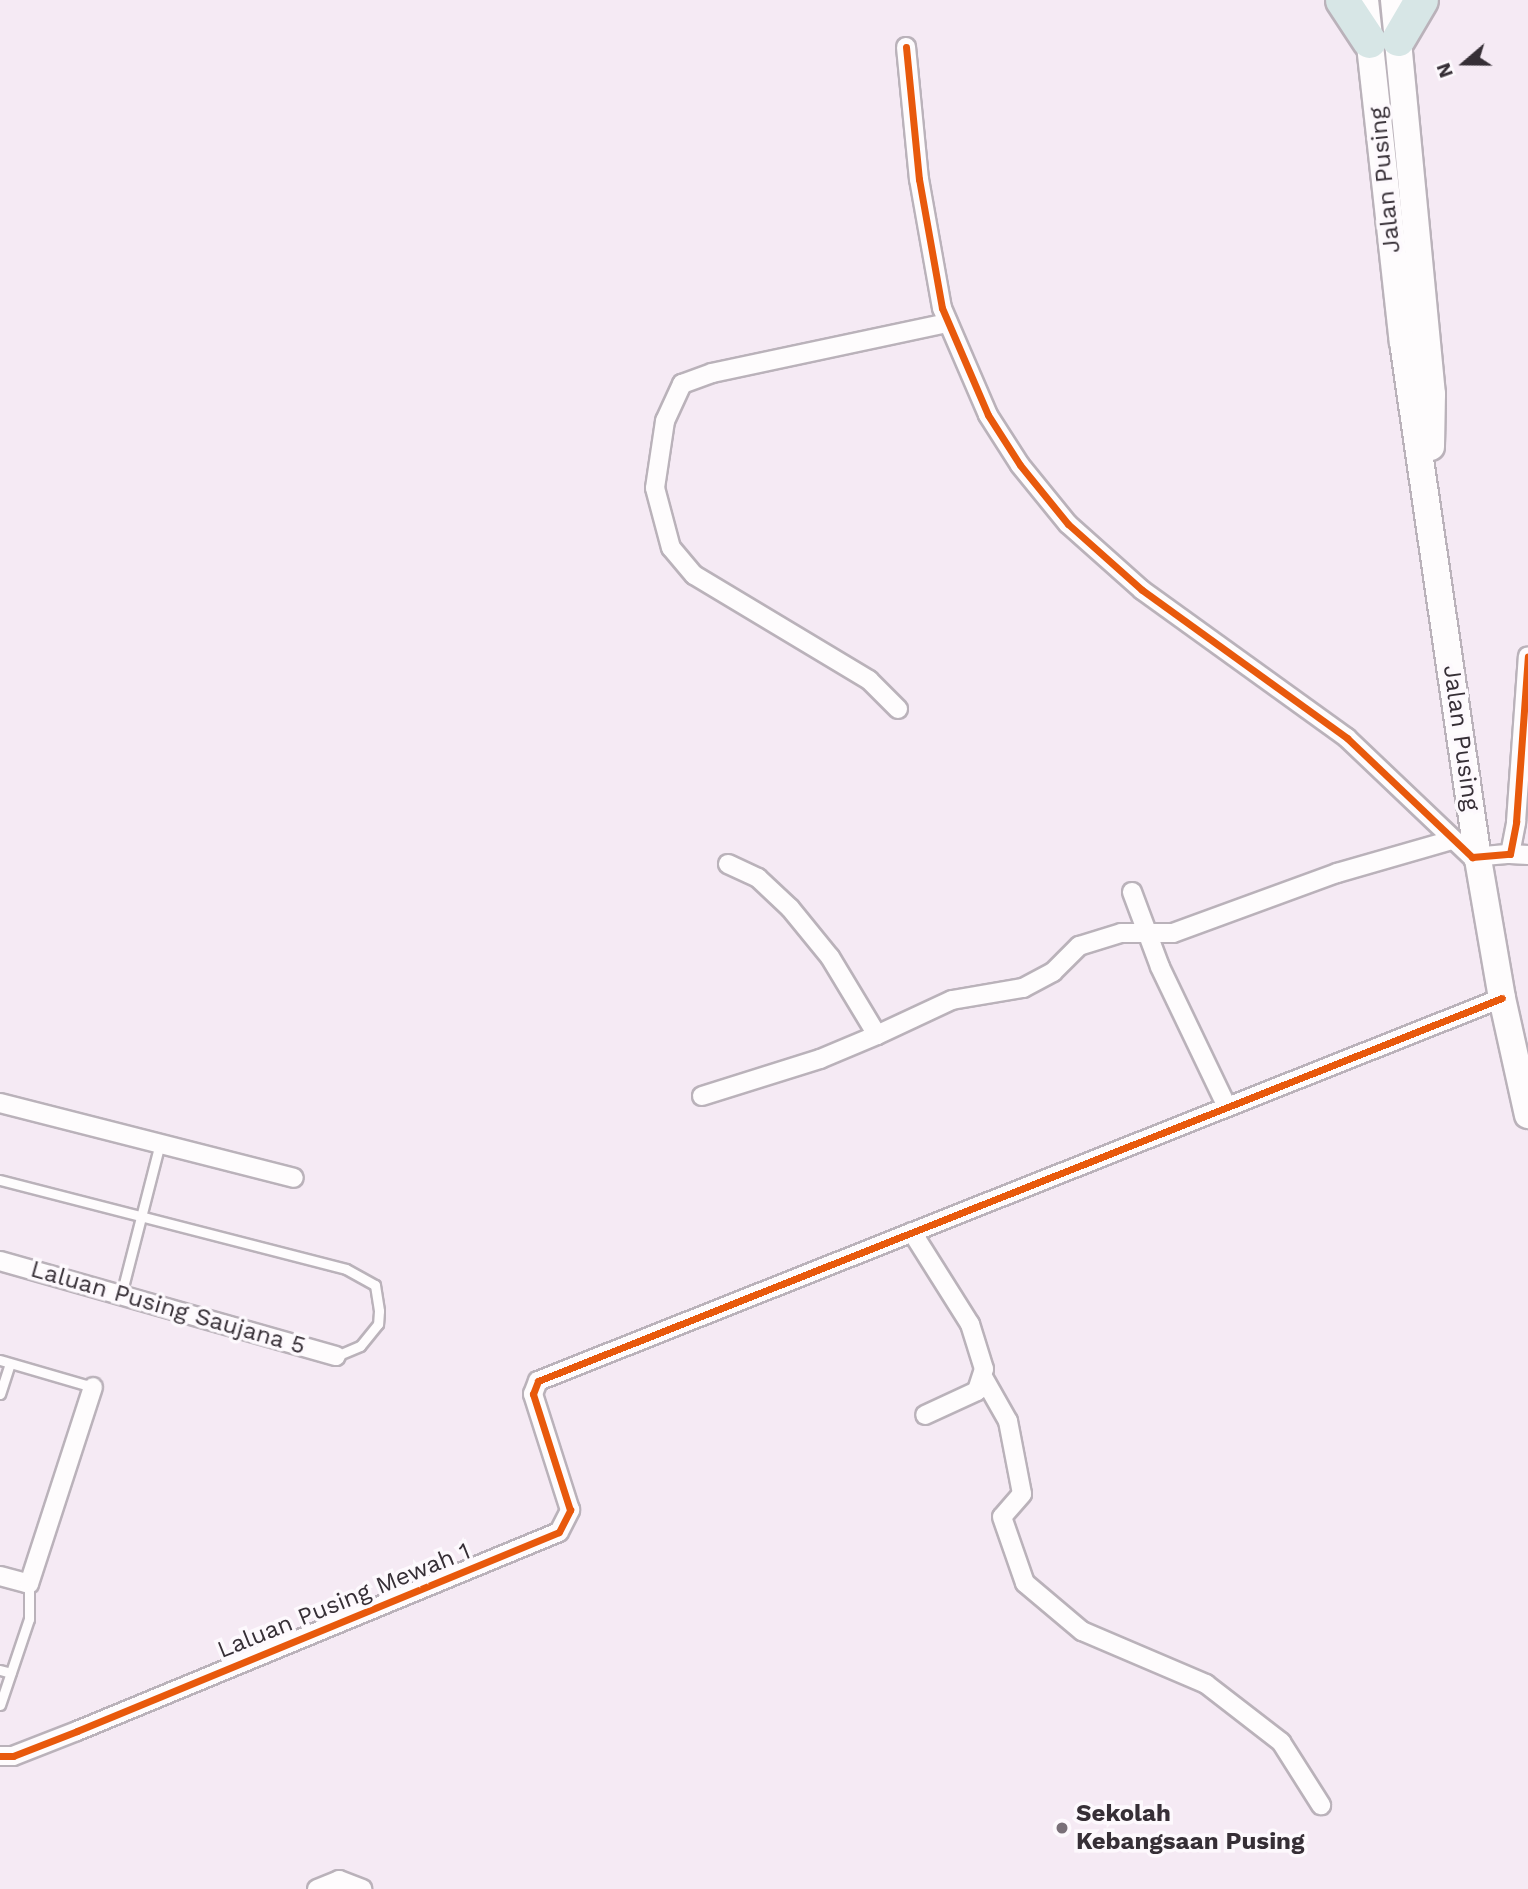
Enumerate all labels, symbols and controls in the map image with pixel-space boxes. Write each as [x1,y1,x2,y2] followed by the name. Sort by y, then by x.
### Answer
[1430,28,1500,98] north arrow
[1432,60,1458,81] text: N
[1363,105,1407,255] street label: Jalan Pusing
[1437,663,1485,813] street label: Jalan Pusing
[27,1255,309,1361] street label: Laluan Pusing Saujana 5
[213,1537,475,1665] street label: Laluan Pusing Mewah 1
[1076,1800,1304,1856] place label: Sekolah Kebangsaan Pusing
[1054,1820,1070,1836] marker: Sekolah Kebangsaan Pusing

